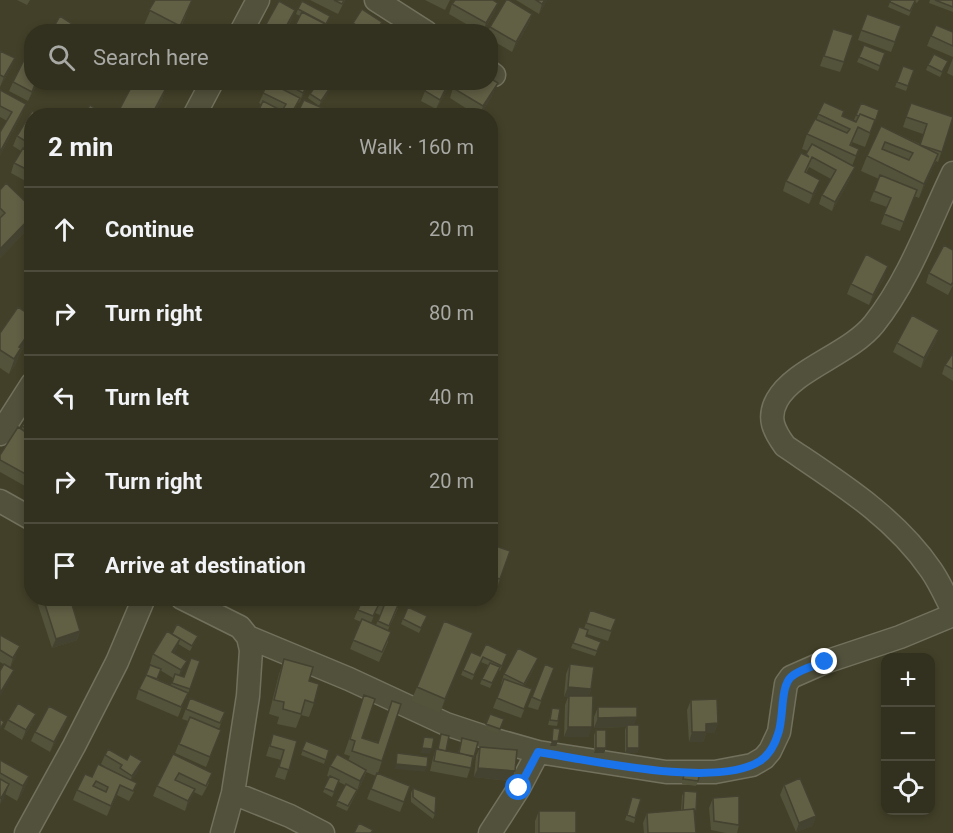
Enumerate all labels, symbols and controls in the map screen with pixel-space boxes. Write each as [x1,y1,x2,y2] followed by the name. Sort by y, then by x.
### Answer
[24,24,498,90] search box
[45,41,78,74] icon: search
[93,45,209,70] text: Search here
[48,132,113,162] text: 2 min
[359,135,474,159] text: Walk · 160 m
[48,213,81,246] icon: ahead
[105,217,194,242] text: Continue
[429,217,474,241] text: 20 m
[48,297,81,330] icon: right
[105,301,202,326] text: Turn right
[429,301,474,325] text: 80 m
[48,381,81,414] icon: left
[105,385,189,410] text: Turn left
[429,385,474,409] text: 40 m
[48,465,81,498] icon: right
[105,469,202,494] text: Turn right
[429,469,474,493] text: 20 m
[48,549,81,582] icon: arrive
[105,553,306,578] text: Arrive at destination
[811,648,837,674] route end
[881,653,935,815] map controls
[881,653,935,707] button: +
[881,707,935,761] button: −
[881,761,935,815] button: locate
[505,774,531,800] route start

